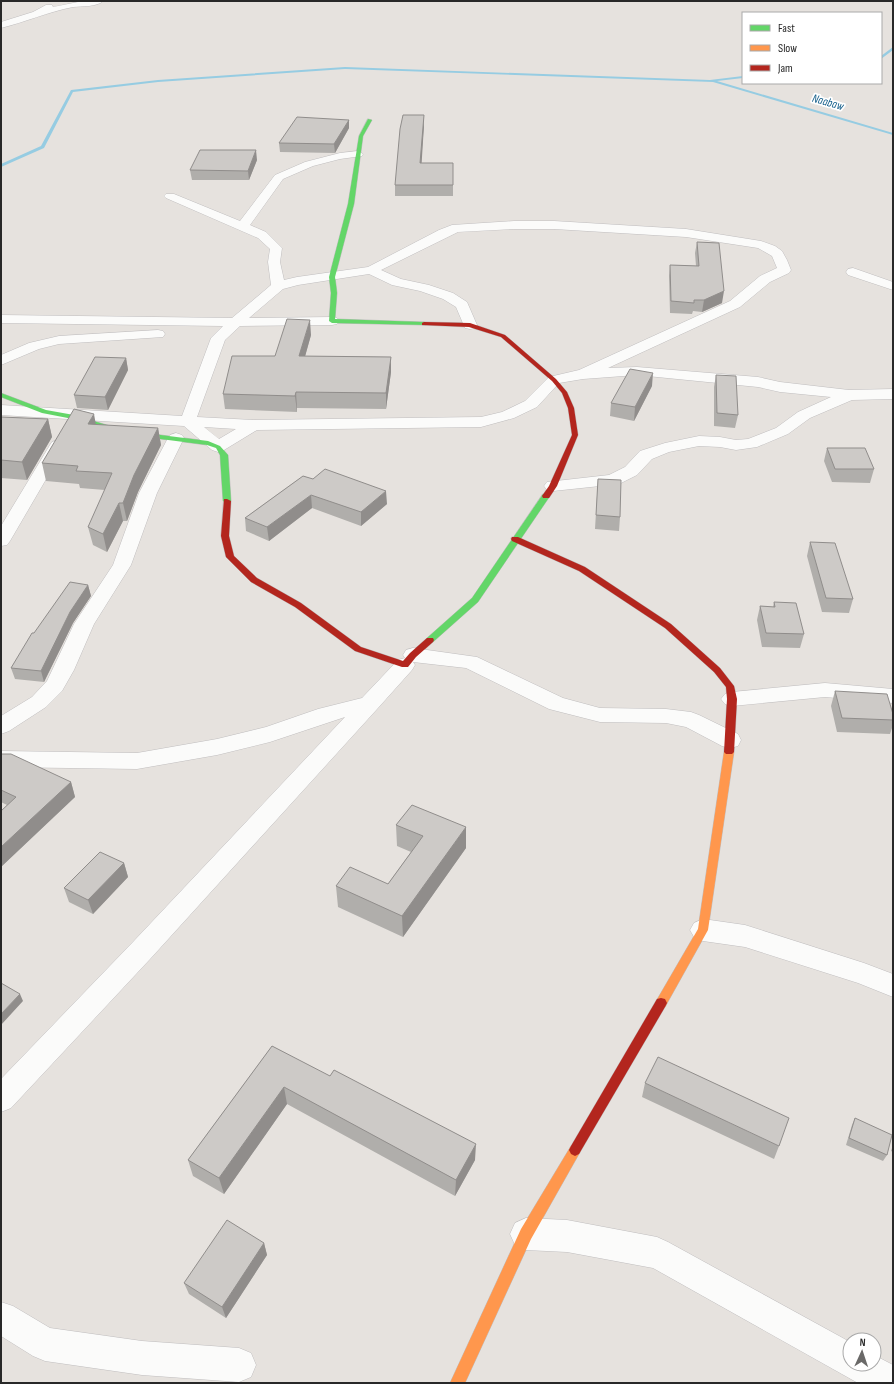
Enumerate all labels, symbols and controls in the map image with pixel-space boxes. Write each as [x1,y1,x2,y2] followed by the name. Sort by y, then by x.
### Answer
[742,12,882,84] legend
[778,21,795,36] text: Fast
[778,41,797,56] text: Slow
[777,61,793,76] text: Jam
[810,91,846,114] water label: Naabaw
[842,1332,882,1372] north arrow
[859,1336,866,1349] text: N

